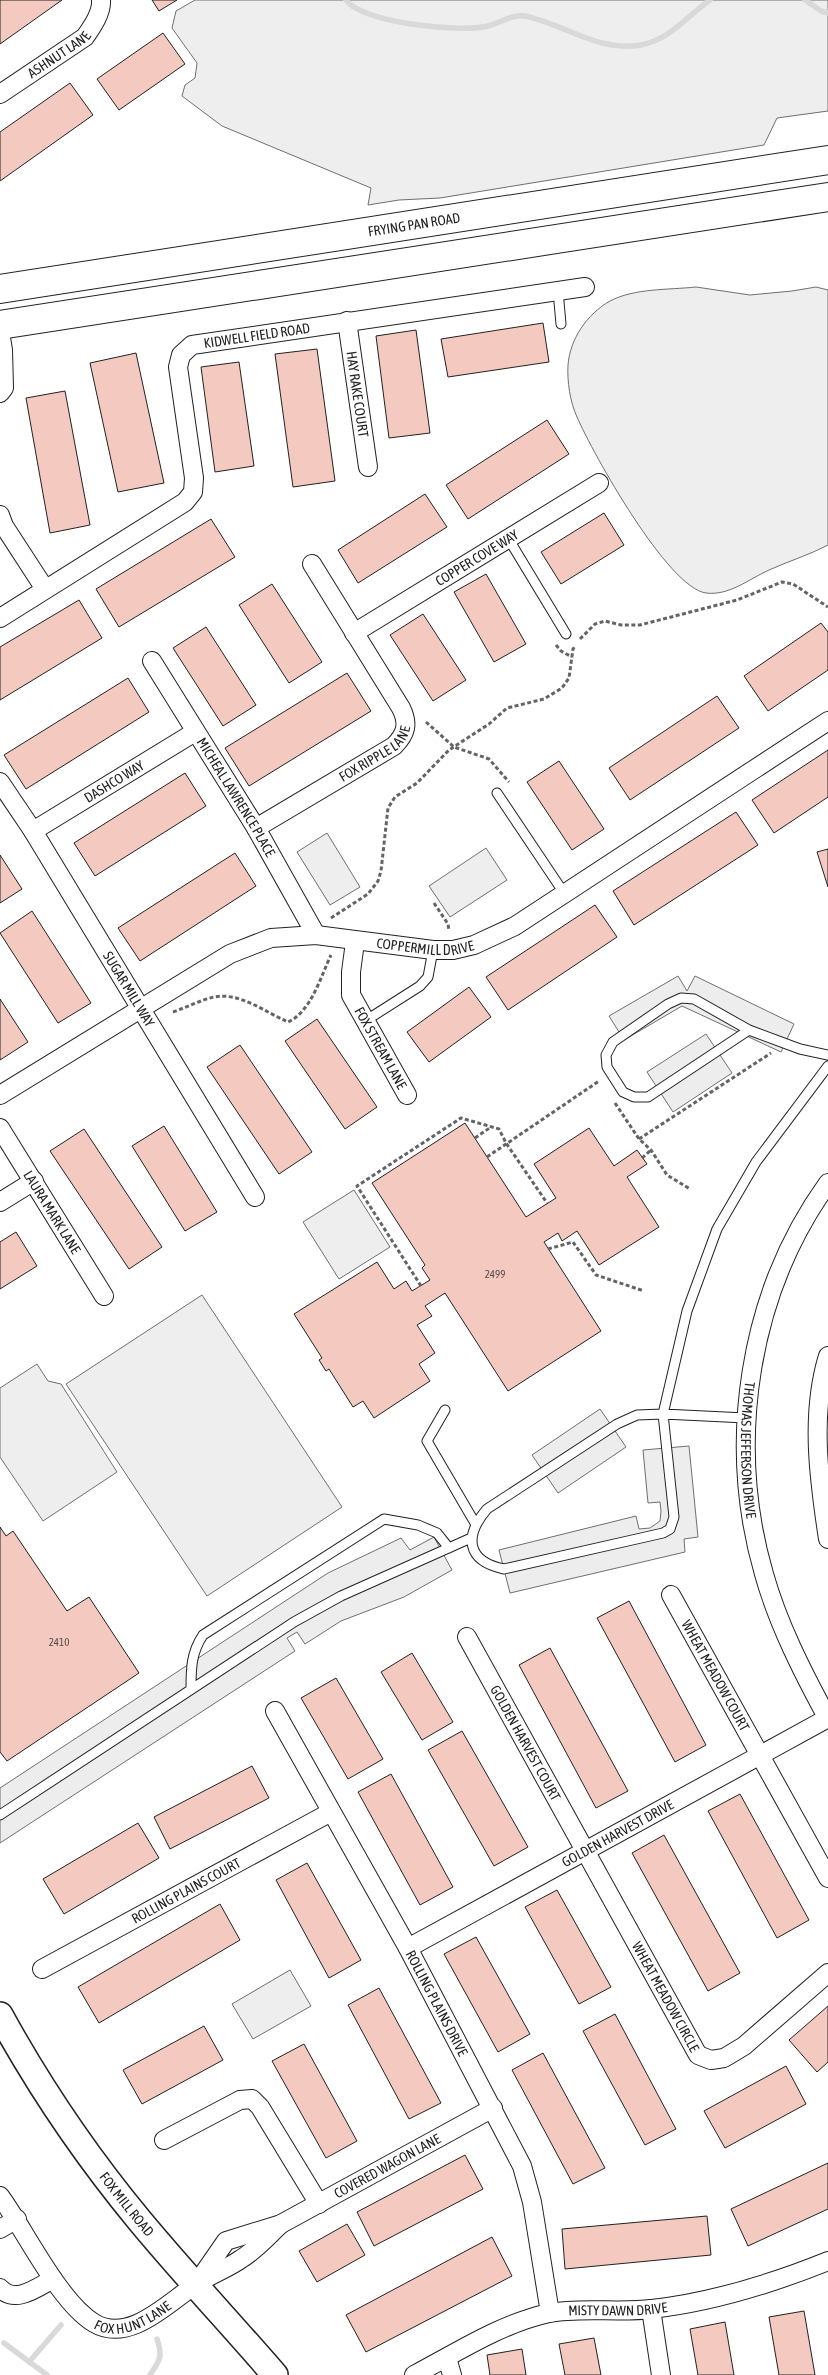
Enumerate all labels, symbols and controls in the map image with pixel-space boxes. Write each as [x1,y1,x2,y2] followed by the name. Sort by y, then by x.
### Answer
[25,29,94,81] street label: ASHNUT LANE
[367,209,461,240] street label: FRYING PAN ROAD
[203,320,311,351] street label: KIDWELL FIELD ROAD
[343,350,372,438] street label: HAY RAKE COURT
[433,526,522,589] street label: COPPER COVE WAY
[336,724,413,785] street label: FOX RIPPLE LANE
[194,735,278,860] street label: MICHEAL LAWRENCE PLACE
[81,757,148,806] street label: DASHCO WAY
[376,935,475,958] street label: COPPERMILL DRIVE
[100,948,158,1030] street label: SUGAR MILL WAY
[351,1004,410,1092] street label: FOX STREAM LANE
[20,1168,84,1257] street label: LAURA MARK LANE
[485,1268,505,1280] house number: 2499
[738,1381,759,1519] street label: THOMAS JEFFERSON DRIVE
[678,1617,753,1734] street label: WHEAT MEADOW COURT
[49,1636,69,1648] house number: 2410
[487,1682,564,1803] street label: GOLDEN HARVEST COURT
[559,1796,676,1870] street label: GOLDEN HARVEST DRIVE
[129,1855,243,1927] street label: ROLLING PLAINS COURT
[629,1939,703,2055] street label: WHEAT MEADOW CIRCLE
[403,1948,471,2059] street label: ROLLING PLAINS DRIVE
[331,2130,443,2201] street label: COVERED WAGON LANE
[96,2169,157,2240] street label: FOX MILL ROAD
[92,2298,174,2337] street label: FOX HUNT LANE
[568,2299,668,2319] street label: MISTY DAWN DRIVE

